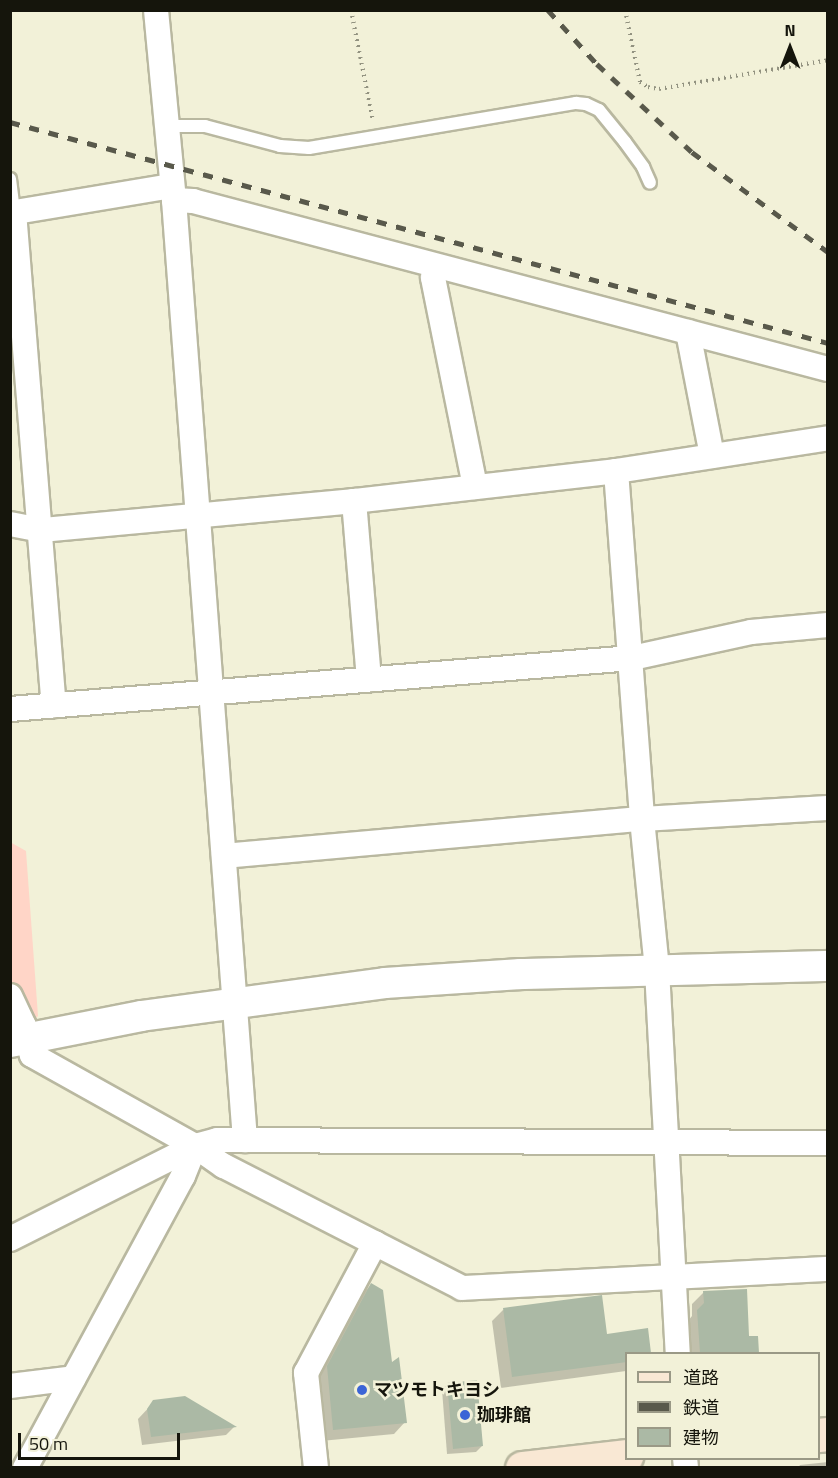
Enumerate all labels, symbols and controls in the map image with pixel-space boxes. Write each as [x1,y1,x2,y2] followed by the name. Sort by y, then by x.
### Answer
[760,18,820,78] north arrow
[784,18,796,42] text: N
[625,1352,820,1460] legend
[683,1364,719,1391] text: 道路
[374,1379,500,1401] place label: マツモトキヨシ
[355,1383,369,1397] marker: マツモトキヨシ
[683,1394,719,1421] text: 鉄道
[477,1404,531,1426] place label: 珈琲館
[458,1408,472,1422] marker: 珈琲館
[21,1421,183,1459] scale bar
[683,1424,719,1451] text: 建物
[29,1430,68,1457] text: 50 m

